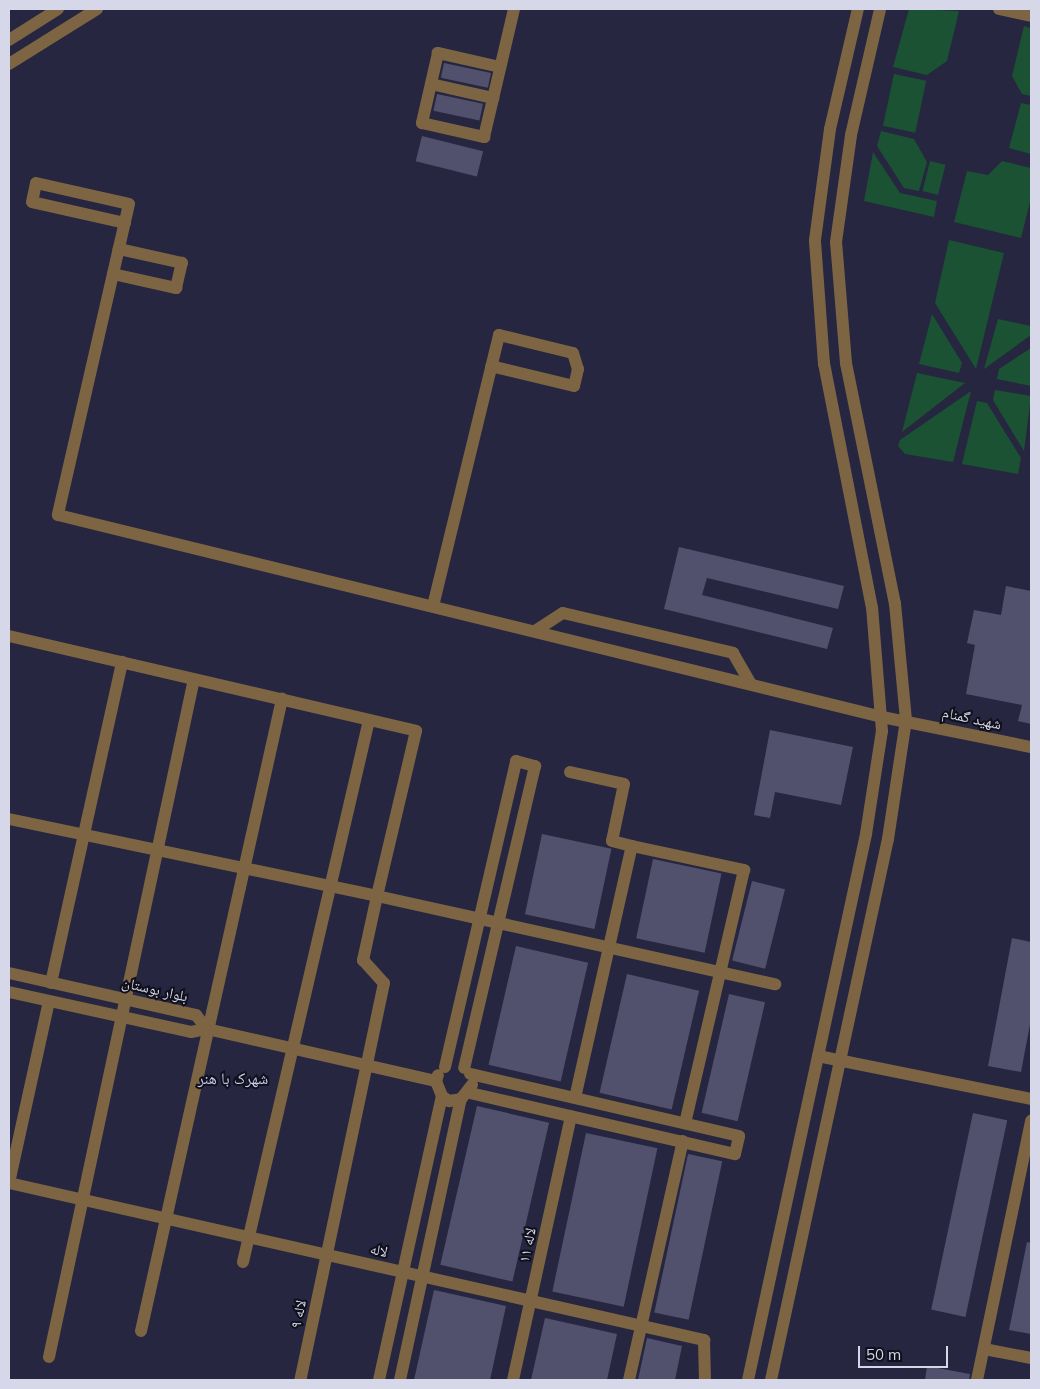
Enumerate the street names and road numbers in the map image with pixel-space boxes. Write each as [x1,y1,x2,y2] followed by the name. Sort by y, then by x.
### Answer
[941,703,1003,733] street label: شهید گمنام
[120,973,190,1005] street label: بلوار بوستان
[515,1226,539,1264] street label: لاله ۱۱
[368,1239,390,1261] street label: لاله
[286,1298,310,1330] street label: لاله ۹

